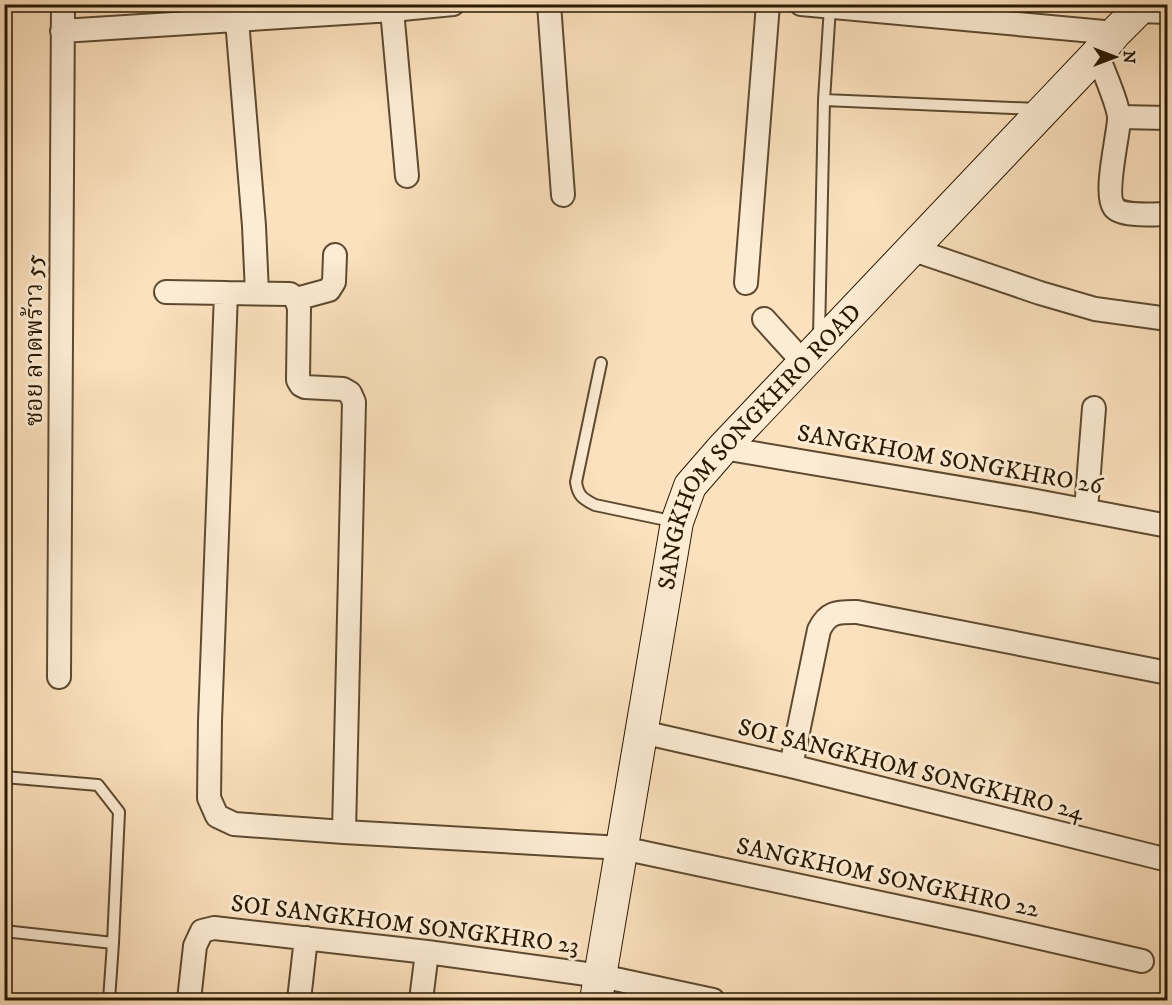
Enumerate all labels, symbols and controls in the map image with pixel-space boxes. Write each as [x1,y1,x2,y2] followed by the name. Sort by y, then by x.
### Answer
[1085,27,1145,87] north arrow
[1119,50,1139,64] text: N
[20,254,50,426] street label: ซอย ลาดพร้าว 55
[652,298,868,592] street label: SANGKHOM SONGKHRO ROAD
[795,418,1106,502] street label: SANGKHOM SONGKHRO 26
[735,712,1088,828] street label: SOI SANGKHOM SONGKHRO 24
[734,831,1042,925] street label: SANGKHOM SONGKHRO 22
[229,889,581,961] street label: SOI SANGKHOM SONGKHRO 23

